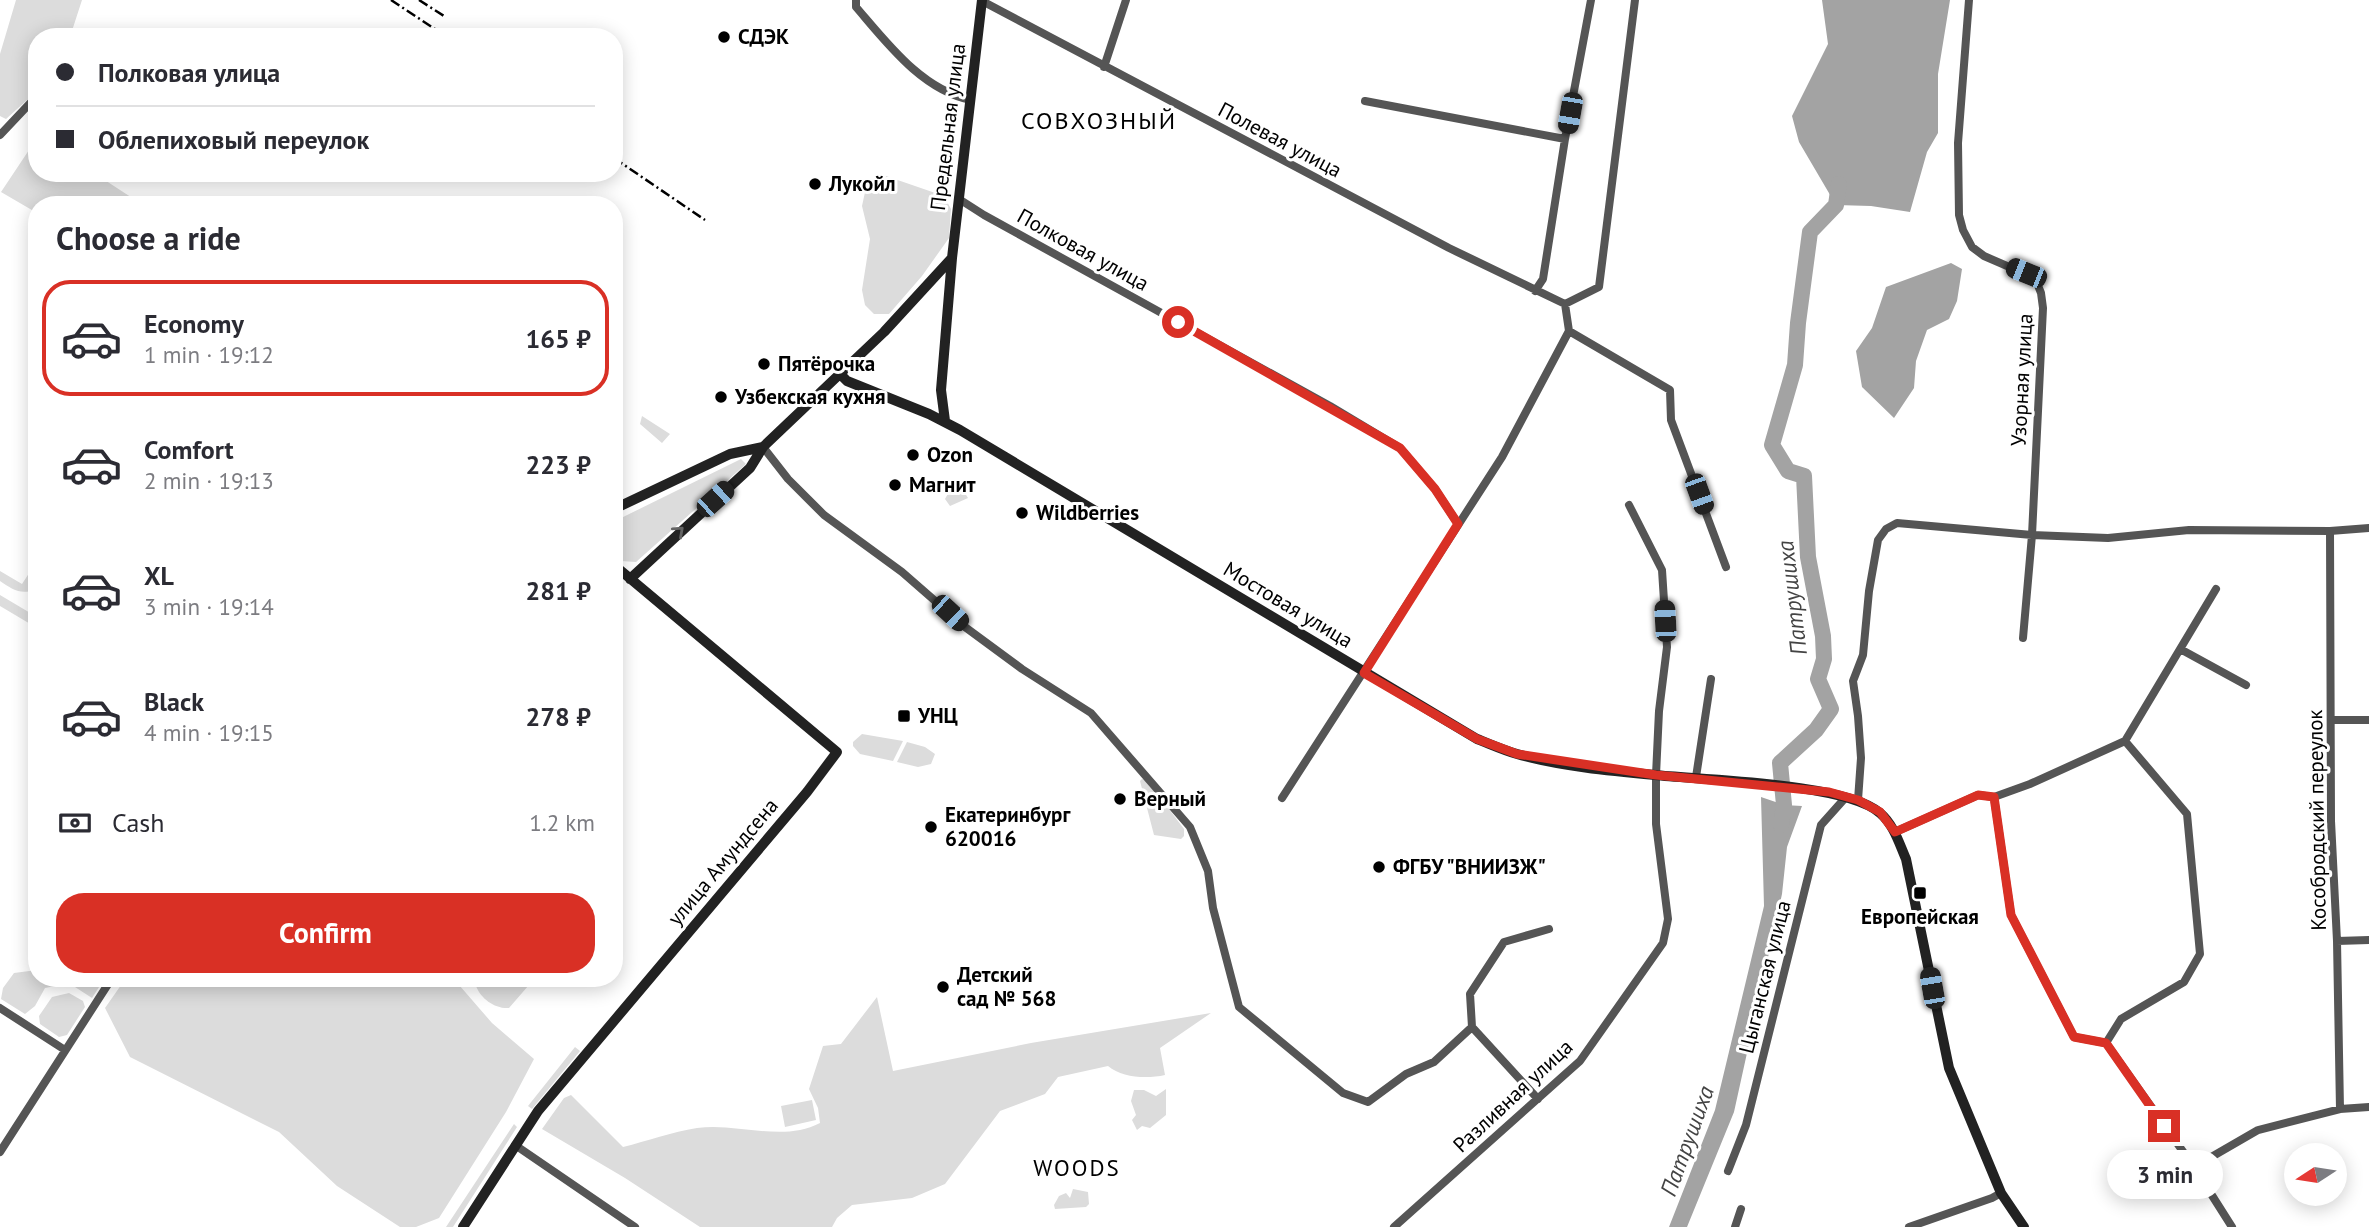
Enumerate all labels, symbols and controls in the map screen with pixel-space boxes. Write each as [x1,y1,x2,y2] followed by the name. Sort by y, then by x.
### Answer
[738,23,789,50] place label: СДЭК
[716,29,732,45] marker: СДЭК
[924,42,971,212] street label: Предельная улица
[98,56,280,89] text: Полковая улица
[1557,90,1584,136] car
[1214,96,1347,183] street label: Полевая улица
[1021,105,1177,136] district label: СОВХОЗНЫЙ
[98,123,369,156] text: Облепиховый переулок
[828,170,896,197] place label: Лукойл
[807,176,823,192] marker: Лукойл
[1013,202,1154,297] street label: Полковая улица
[56,217,241,259] text: Choose a ride
[2003,255,2050,291] car
[1162,306,1194,338] route start
[60,307,123,370] icon: car
[144,307,244,340] text: Economy
[2005,313,2038,447] street label: Узорная улица
[525,322,591,355] text: 165 ₽
[144,340,274,369] text: 1 min · 19:12
[778,350,875,377] place label: Пятёрочка
[756,356,772,372] marker: Пятёрочка
[734,383,886,410] place label: Узбекская кухня
[713,389,729,405] marker: Узбекская кухня
[60,433,123,496] icon: car
[144,433,234,466] text: Comfort
[927,441,973,468] place label: Ozon
[905,447,921,463] marker: Ozon
[525,448,591,481] text: 223 ₽
[144,466,274,495] text: 2 min · 19:13
[909,471,976,498] place label: Магнит
[1682,471,1717,517] car
[693,477,738,521] car
[887,477,903,493] marker: Магнит
[1036,499,1139,526] place label: Wildberries
[1014,505,1030,521] marker: Wildberries
[671,527,684,540] one-way arrow
[1770,539,1813,657] water label: Патрушиха
[1219,555,1358,654] street label: Мостовая улица
[60,559,123,622] icon: car
[144,559,174,592] text: XL
[525,574,591,607] text: 281 ₽
[928,591,973,635] car
[144,592,274,621] text: 3 min · 19:14
[1654,599,1677,643] car
[60,685,123,748] icon: car
[144,685,204,718] text: Black
[525,700,591,733] text: 278 ₽
[917,702,958,729] place label: УНЦ
[896,708,912,724] marker: УНЦ
[2301,709,2332,931] street label: Кособродский переулок
[144,718,274,747] text: 4 min · 19:15
[1134,785,1206,812] place label: Верный
[1112,791,1128,807] marker: Верный
[661,792,784,931] street label: улица Амундсена
[945,801,1070,852] place label: Екатеринбург 620016
[56,804,94,842] icon: cash
[112,806,164,839] text: Cash
[529,808,595,837] text: 1.2 km
[923,819,939,835] marker: Екатеринбург 620016
[1393,853,1546,880] place label: ФГБУ "ВНИИЗЖ"
[1371,859,1387,875] marker: ФГБУ "ВНИИЗЖ"
[1912,885,1928,901] marker: Европейская
[56,893,595,973] button: Confirm
[1732,898,1797,1056] street label: Цыганская улица
[1861,903,1979,930] place label: Европейская
[957,961,1056,1012] place label: Детский сад № 568
[1919,965,1946,1011] car
[935,979,951,995] marker: Детский сад № 568
[1447,1033,1578,1158] street label: Разливная улица
[1653,1082,1720,1200] water label: Патрушиха
[2148,1110,2180,1142] route end
[2284,1143,2347,1206] north arrow
[2284,1143,2347,1206] map controls
[2106,1150,2222,1200] callout: 3 min
[1033,1153,1121,1182] district label: WOODS
[2137,1160,2193,1189] text: 3 min

